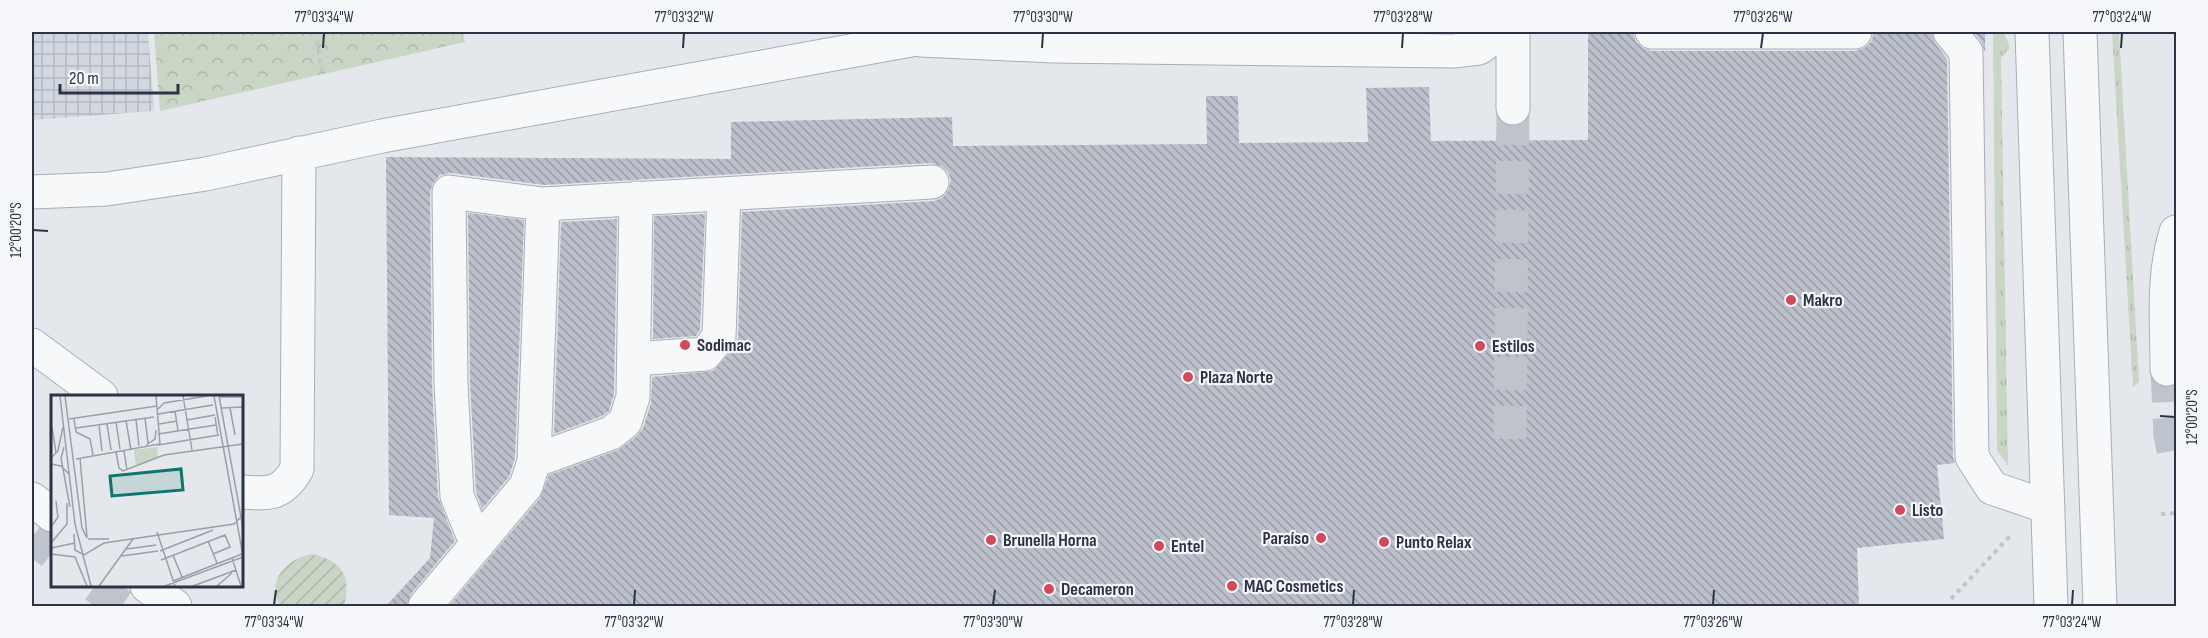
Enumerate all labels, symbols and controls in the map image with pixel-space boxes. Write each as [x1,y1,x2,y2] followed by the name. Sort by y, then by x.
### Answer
[294,8,354,27] text: 77°03'34"W
[655,8,714,27] text: 77°03'32"W
[1013,8,1073,27] text: 77°03'30"W
[1373,8,1433,27] text: 77°03'28"W
[1733,8,1793,27] text: 77°03'26"W
[2093,8,2152,27] text: 77°03'24"W
[60,57,178,95] scale bar
[69,68,99,89] text: 20 m
[7,202,26,258] text: 12°00'20"S
[1803,290,1843,311] place label: Makro
[1784,293,1798,307] marker: Makro
[697,335,751,356] place label: Sodimac
[1492,336,1535,357] place label: Estilos
[678,338,692,352] marker: Sodimac
[1473,339,1487,353] marker: Estilos
[1200,367,1273,388] place label: Plaza Norte
[1181,370,1195,384] marker: Plaza Norte
[2183,389,2202,445] text: 12°00'20"S
[51,395,243,587] inset map
[1912,500,1943,521] place label: Listo
[1893,503,1907,517] marker: Listo
[1263,528,1309,549] place label: Paraíso
[1003,530,1097,551] place label: Brunella Horna
[1314,531,1328,545] marker: Paraíso
[1396,532,1472,553] place label: Punto Relax
[984,533,998,547] marker: Brunella Horna
[1377,535,1391,549] marker: Punto Relax
[1171,536,1204,557] place label: Entel
[1152,539,1166,553] marker: Entel
[1244,576,1343,597] place label: MAC Cosmetics
[1061,579,1134,600] place label: Decameron
[1225,579,1239,593] marker: MAC Cosmetics
[1042,582,1056,596] marker: Decameron
[244,613,304,632] text: 77°03'34"W
[605,613,664,632] text: 77°03'32"W
[963,613,1023,632] text: 77°03'30"W
[1323,613,1383,632] text: 77°03'28"W
[1683,613,1743,632] text: 77°03'26"W
[2043,613,2102,632] text: 77°03'24"W

